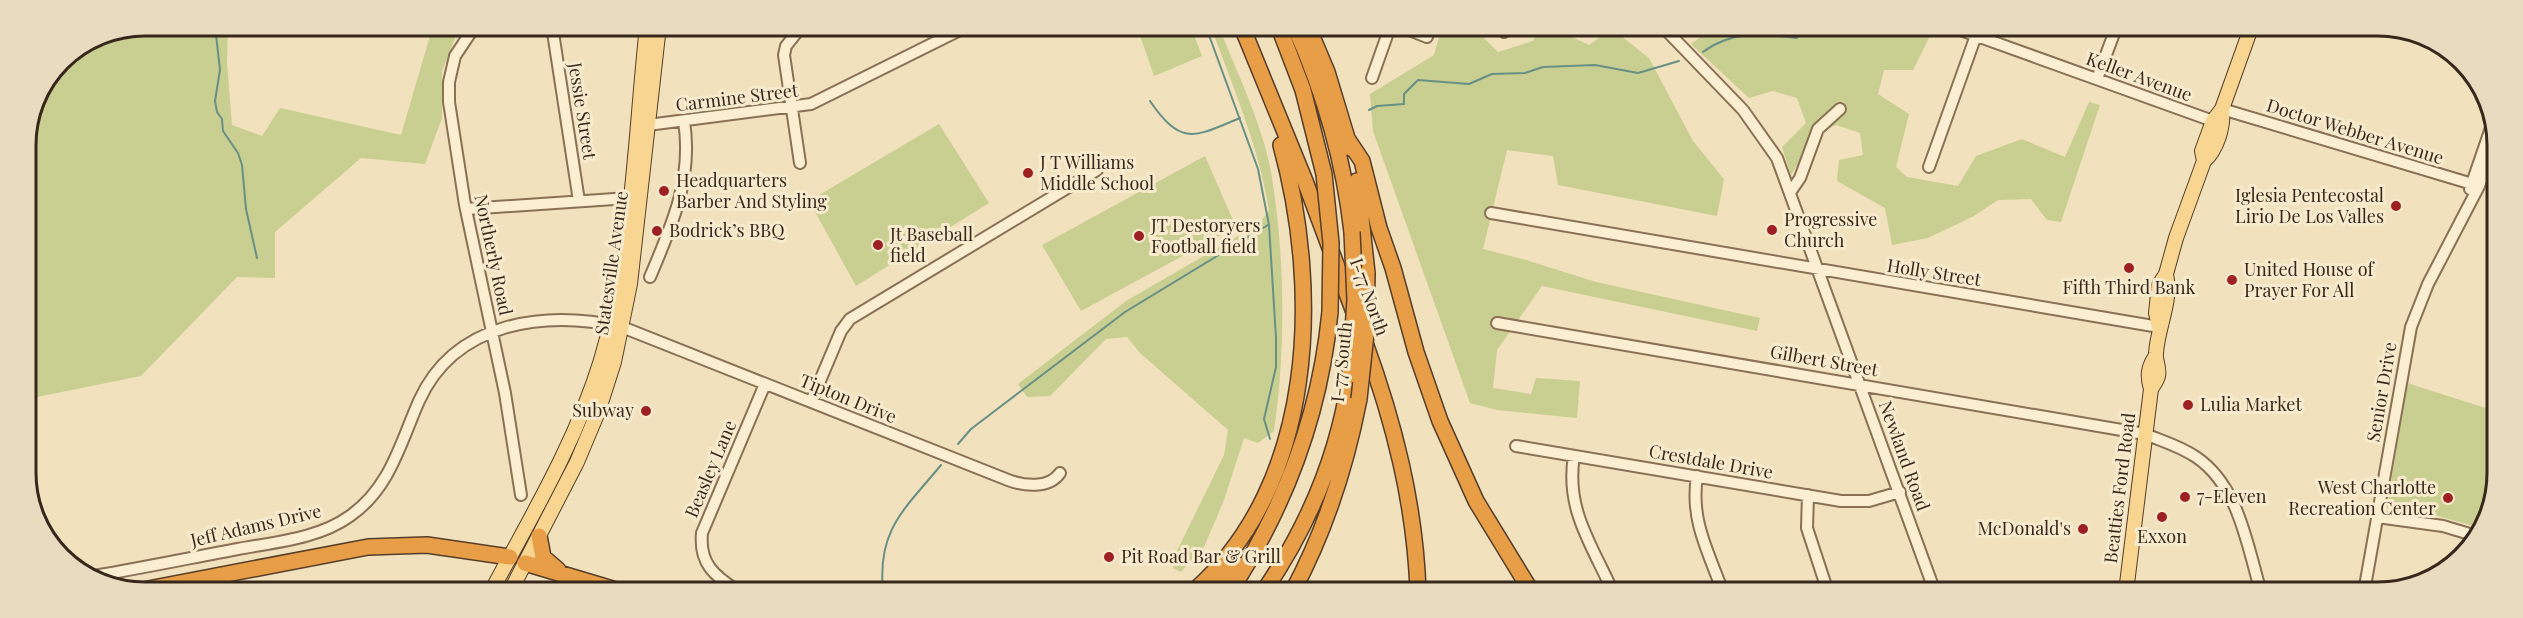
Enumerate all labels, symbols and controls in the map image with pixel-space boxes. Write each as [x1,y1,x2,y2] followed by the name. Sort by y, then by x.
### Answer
[2083,46,2196,106] street label: Keller Avenue
[563,60,603,162] street label: Jessie Street
[674,78,800,116] street label: Carmine Street
[2264,93,2447,169] street label: Doctor Webber Avenue
[1039,150,1154,195] place label: J T Williams Middle School
[1021,166,1035,180] marker: J T Williams Middle School
[676,168,827,213] place label: Headquarters Barber And Styling
[2235,183,2384,228] place label: Iglesia Pentecostal Lirio De Los Valles
[657,184,671,198] marker: Headquarters Barber And Styling
[589,189,633,336] street label: Statesville Avenue
[469,192,519,318] street label: Northerly Road
[2389,199,2403,213] marker: Iglesia Pentecostal Lirio De Los Valles
[1784,207,1877,252] place label: Progressive Church
[1150,213,1261,258] place label: JT Destoryers Football field
[669,218,785,242] place label: Bodrick’s BBQ
[889,222,973,267] place label: Jt Baseball field
[1765,223,1779,237] marker: Progressive Church
[650,224,664,238] marker: Bodrick’s BBQ
[1132,229,1146,243] marker: JT Destoryers Football field
[871,238,885,252] marker: Jt Baseball field
[1886,253,1983,291] street label: Holly Street
[1345,255,1395,339] street label: I-77 North
[2244,257,2376,302] place label: United House of Prayer For All
[2122,261,2136,275] marker: Fifth Third Bank
[2225,273,2239,287] marker: United House of Prayer For All
[2063,275,2196,299] place label: Fifth Third Bank
[1325,320,1357,403] street label: I-77 South
[1768,339,1881,381] street label: Gilbert Street
[2360,340,2402,444] street label: Senior Drive
[796,368,900,428] street label: Tipton Drive
[2200,392,2302,416] place label: Lulia Market
[1874,397,1936,515] street label: Newland Road
[572,398,634,422] place label: Subway
[2181,398,2195,412] marker: Lulia Market
[639,404,653,418] marker: Subway
[2098,411,2140,564] street label: Beatties Ford Road
[679,416,741,521] street label: Beasley Lane
[1647,438,1775,484] street label: Crestdale Drive
[2288,475,2436,520] place label: West Charlotte Recreation Center
[2197,484,2267,508] place label: 7-Eleven
[2178,490,2192,504] marker: 7-Eleven
[2441,491,2455,505] marker: West Charlotte Recreation Center
[187,498,324,552] street label: Jeff Adams Drive
[2155,510,2169,524] marker: Exxon
[1977,516,2071,540] place label: McDonald's
[2076,522,2090,536] marker: McDonald's
[2137,524,2187,548] place label: Exxon
[1121,544,1281,568] place label: Pit Road Bar & Grill
[1102,550,1116,564] marker: Pit Road Bar & Grill

